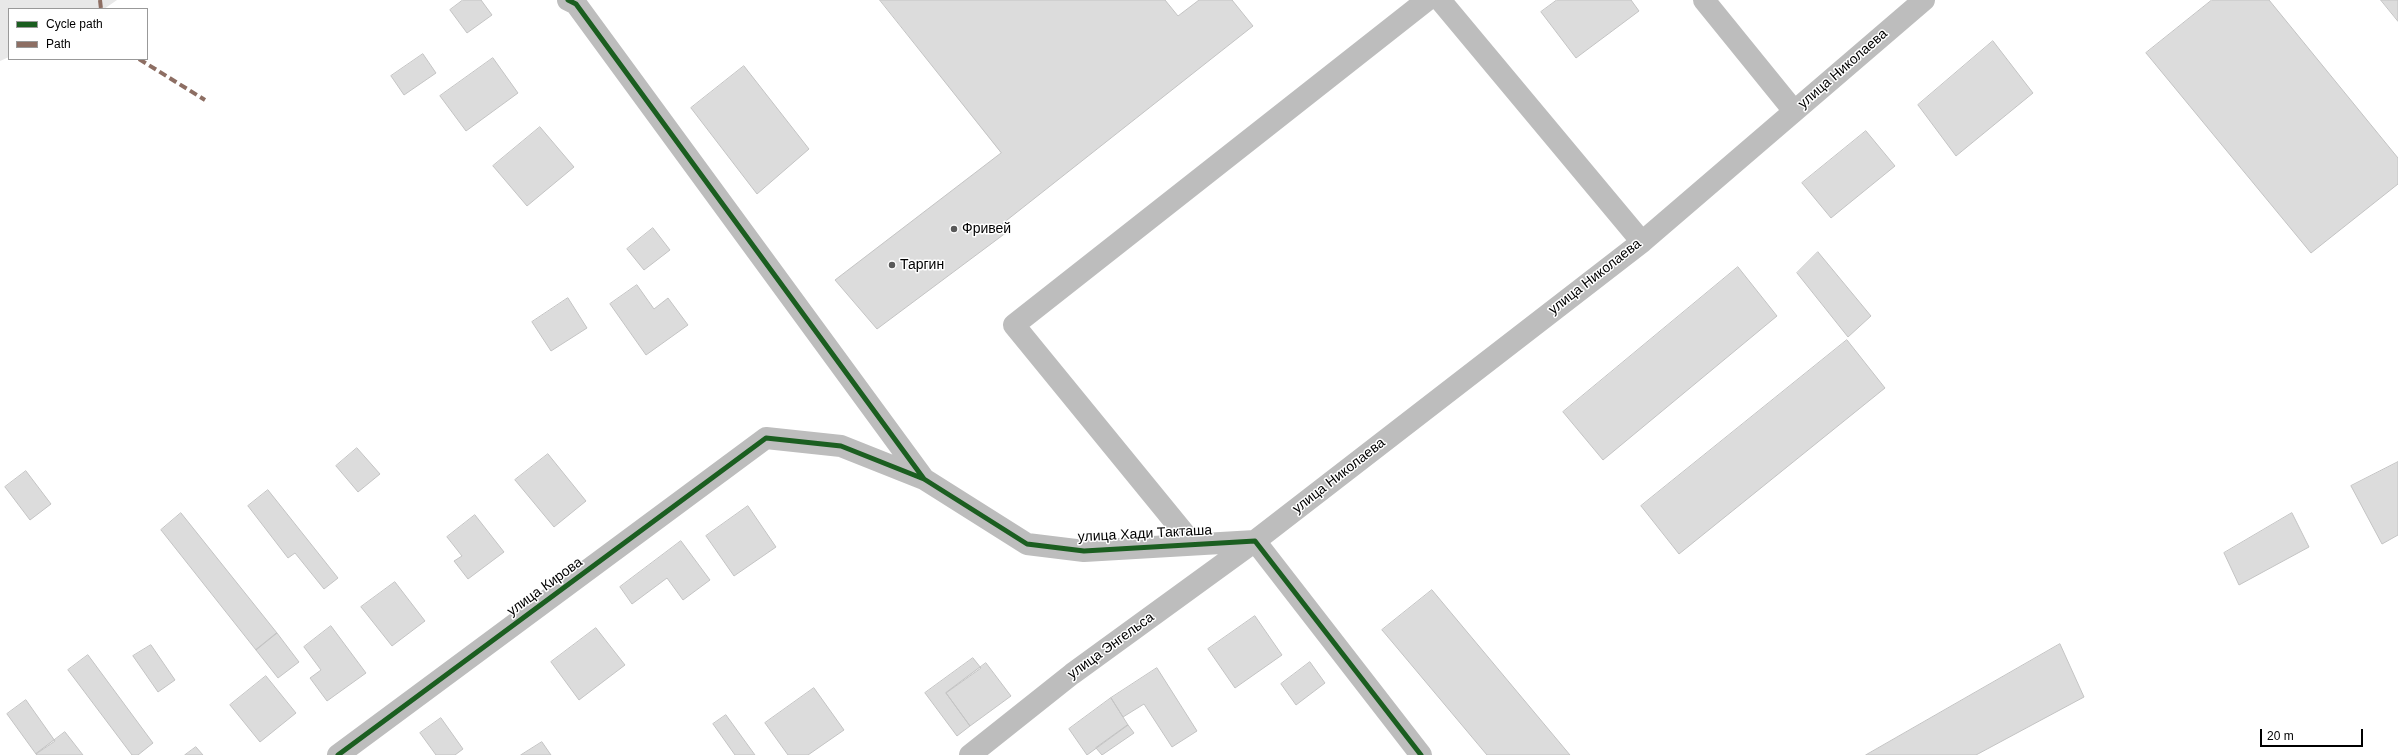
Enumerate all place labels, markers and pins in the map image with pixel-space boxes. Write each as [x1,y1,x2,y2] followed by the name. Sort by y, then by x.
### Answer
[962,221,1011,237] place label: Фривей
[949,224,959,234] marker: Фривей
[900,257,944,273] place label: Таргин
[887,260,897,270] marker: Таргин

